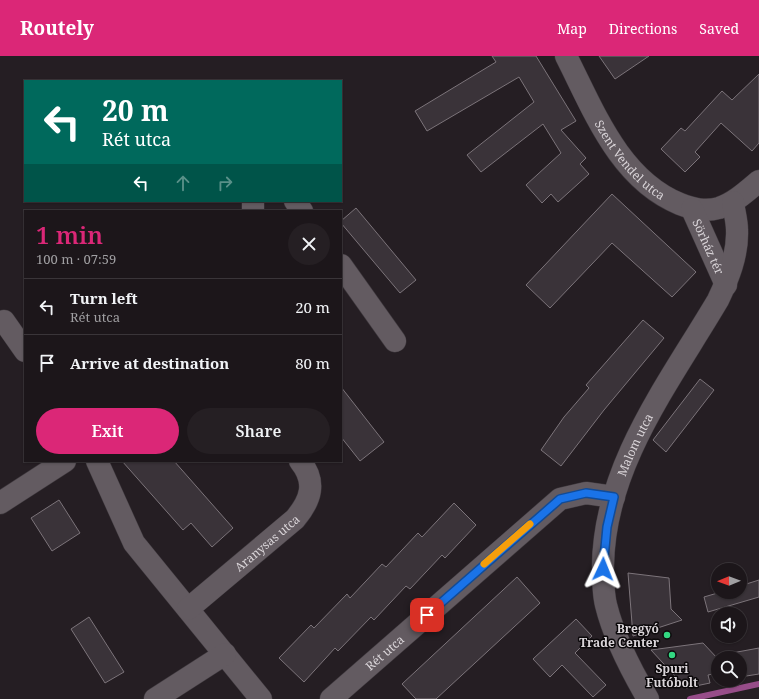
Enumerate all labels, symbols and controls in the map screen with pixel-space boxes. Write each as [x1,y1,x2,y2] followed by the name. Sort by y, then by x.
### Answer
[20,15,94,41] text: Routely
[557,19,587,38] text: Map
[609,19,677,38] text: Directions
[699,19,739,38] text: Saved
[102,91,169,129] text: 20 m
[36,96,88,148] icon: left
[591,117,669,203] street label: Szent Vendel utca
[102,127,171,151] text: Rét utca
[130,172,152,194] icon: left
[172,172,194,194] icon: ahead
[214,172,236,194] icon: right
[689,216,729,277] street label: Sörház tér
[36,218,103,251] text: 1 min
[288,223,330,265] button: close
[36,250,116,268] text: 100 m · 07:59
[70,288,138,308] text: Turn left
[36,296,58,318] icon: left
[295,297,330,317] text: 20 m
[70,308,120,326] text: Rét utca
[36,352,58,374] icon: arrive
[70,353,229,373] text: Arrive at destination
[295,353,330,373] text: 80 m
[36,408,179,454] button: Exit
[187,408,330,454] button: Share
[613,410,657,479] street label: Malom utca
[231,510,303,575] street label: Aranysas utca
[582,548,624,590] position arrow
[711,563,747,599] north arrow
[711,563,747,687] map controls
[410,598,444,632] pin
[416,604,438,626] icon: arrive
[711,607,747,643] button: sound
[579,620,660,651] place label: Bregyó Trade Center
[662,630,672,640] marker: Bregyó Trade Center
[361,631,408,674] street label: Rét utca
[667,650,677,660] marker: Spuri Futóbolt
[711,651,747,687] button: search
[646,660,698,691] place label: Spuri Futóbolt

